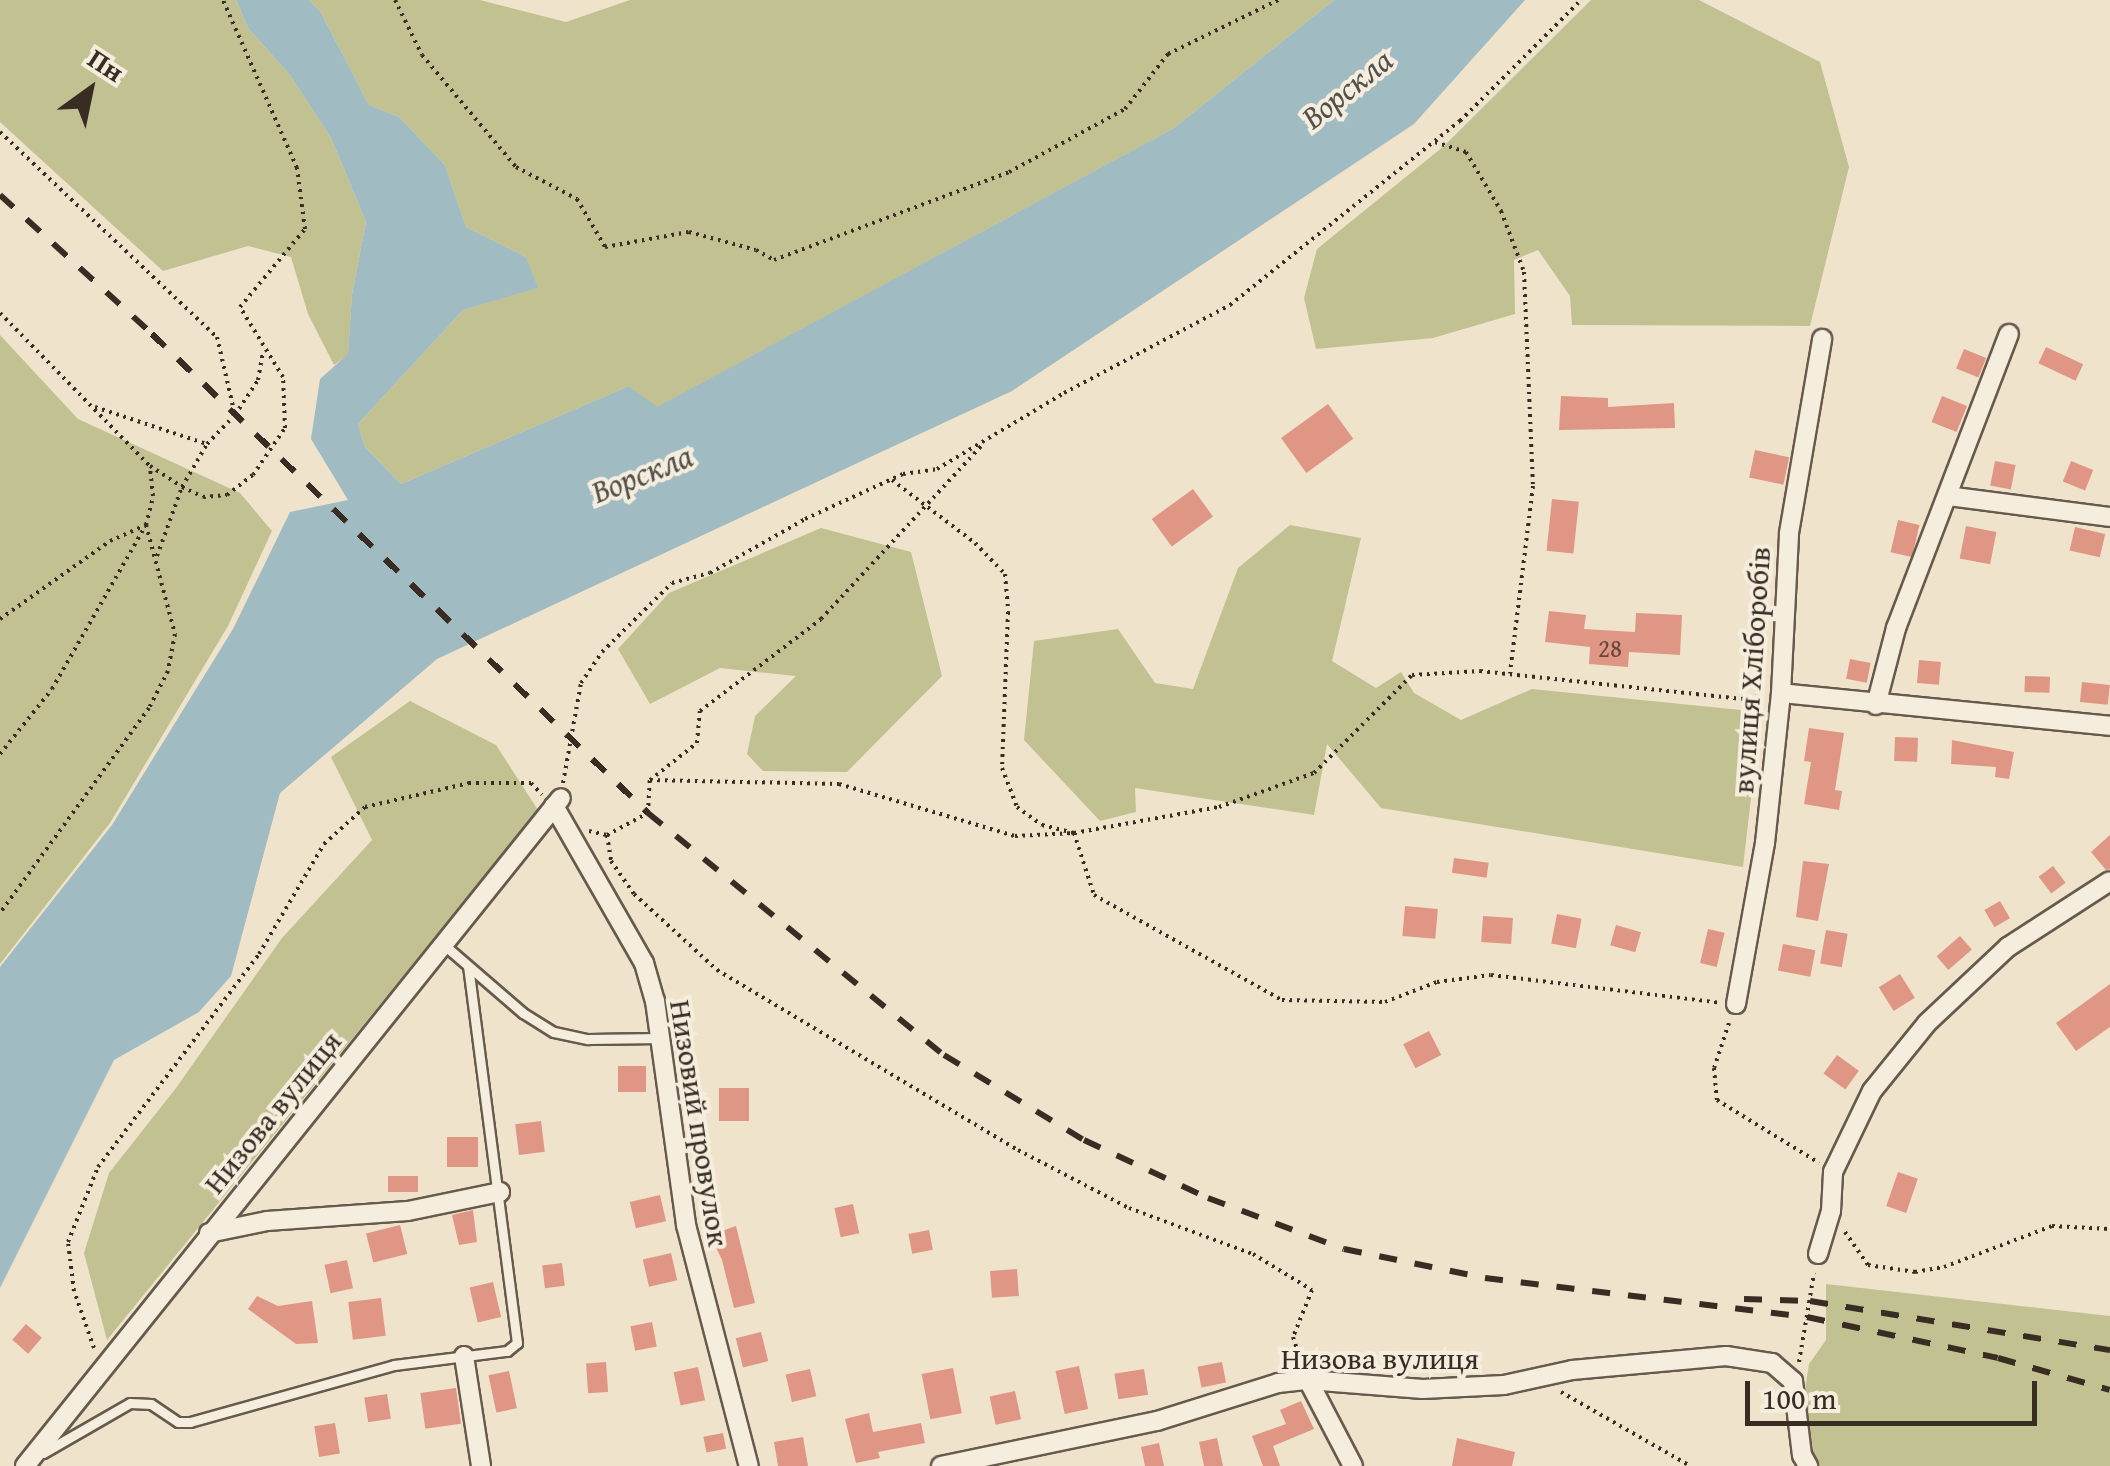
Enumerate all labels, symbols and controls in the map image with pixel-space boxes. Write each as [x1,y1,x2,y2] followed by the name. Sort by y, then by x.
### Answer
[80,37,133,91] text: Пн
[40,40,140,140] north arrow
[1294,41,1400,137] water label: Ворскла
[586,436,698,512] water label: Ворскла
[1724,545,1778,795] street label: вулиця Хліборобів
[1598,633,1622,663] house number: 28
[663,997,737,1249] street label: Низовий провулок
[196,1024,348,1200] street label: Низова вулиця
[1281,1340,1479,1376] street label: Низова вулиця
[1750,1361,2042,1423] scale bar
[1762,1376,1836,1420] text: 100 m

